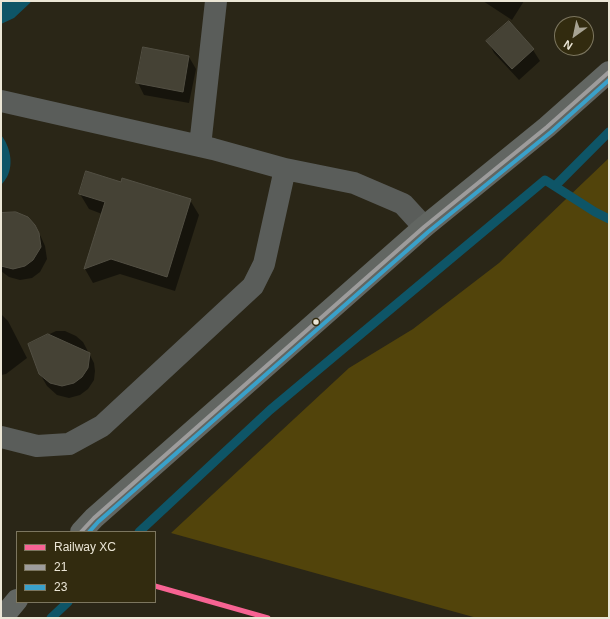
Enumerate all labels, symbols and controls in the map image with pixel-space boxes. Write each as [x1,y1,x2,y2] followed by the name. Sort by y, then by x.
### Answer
[554,16,594,56] north arrow
[561,38,575,52] text: N
[311,317,321,327] unlabelled marker
[16,531,156,603] legend
[54,540,116,554] text: Railway XC
[54,560,67,574] text: 21
[54,580,67,594] text: 23

